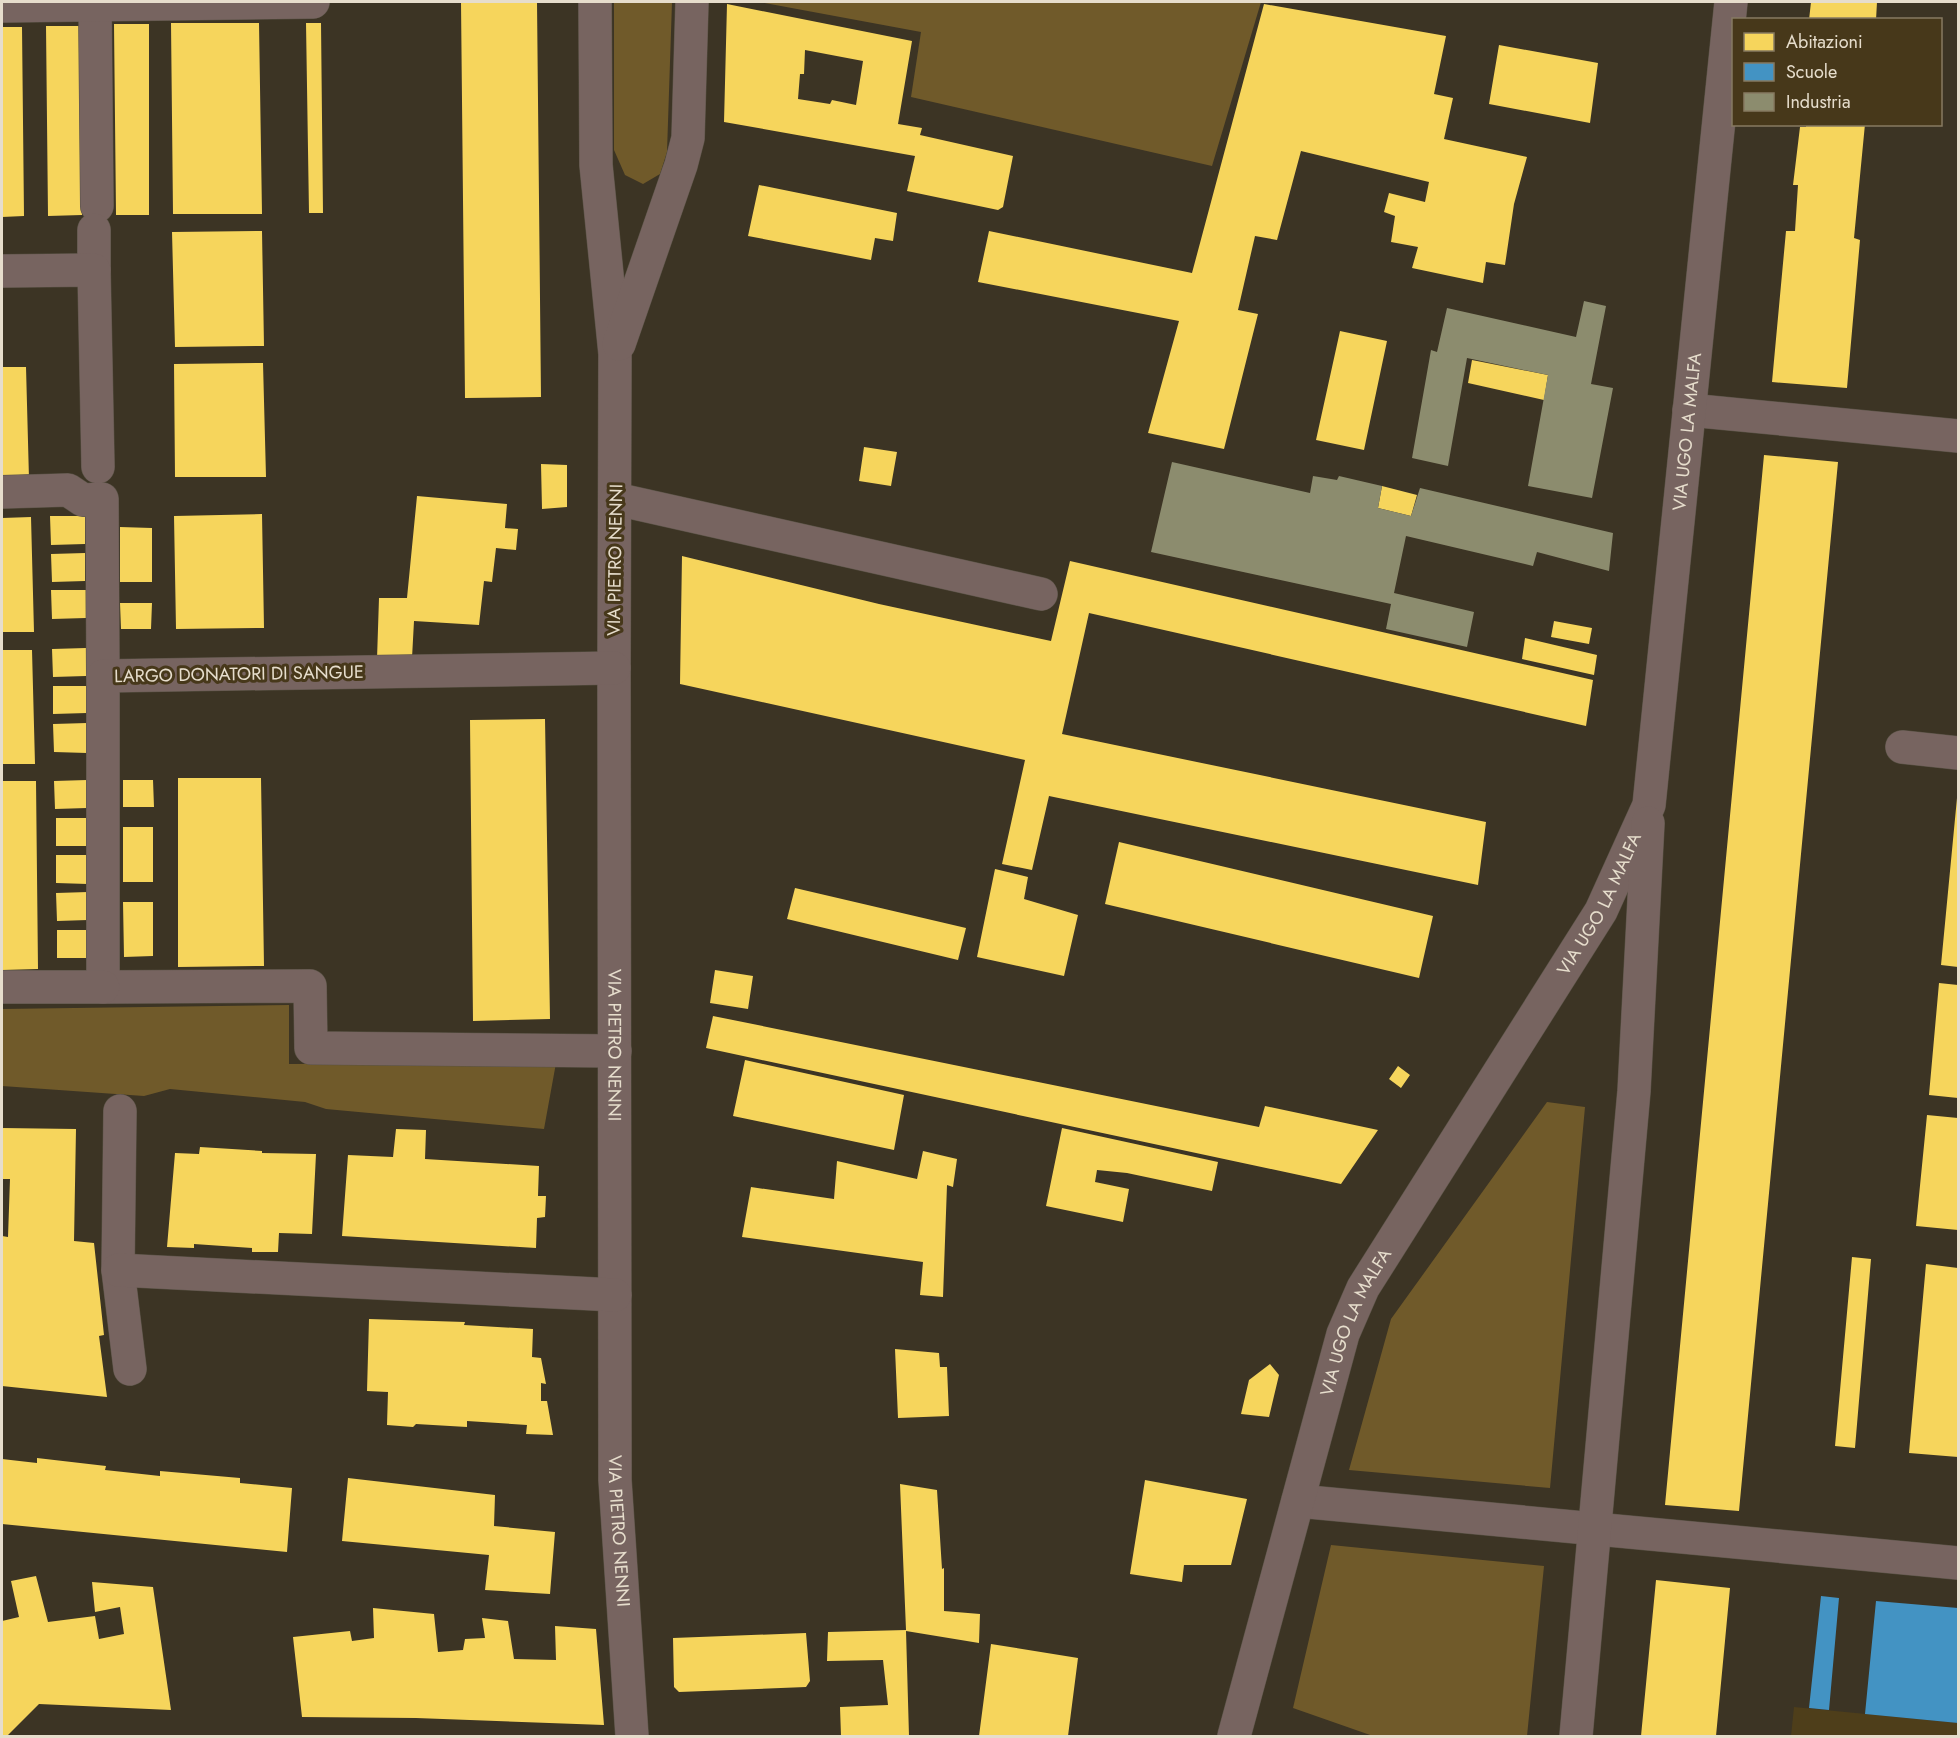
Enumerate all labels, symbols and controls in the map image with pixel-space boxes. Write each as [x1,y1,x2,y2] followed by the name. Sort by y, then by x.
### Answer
[1732,18,1942,126] legend
[1786,29,1863,55] text: Abitazioni
[1786,59,1837,85] text: Scuole
[1786,89,1851,115] text: Industria
[1666,351,1708,512] street label: VIA UGO LA MALFA
[601,484,629,636] street label: VIA PIETRO NENNI
[114,659,364,689] street label: LARGO DONATORI DI SANGUE
[1551,828,1648,980] street label: VIA UGO LA MALFA
[601,969,628,1121] street label: VIA PIETRO NENNI
[1314,1243,1398,1399] street label: VIA UGO LA MALFA
[602,1455,636,1608] street label: VIA PIETRO NENNI

